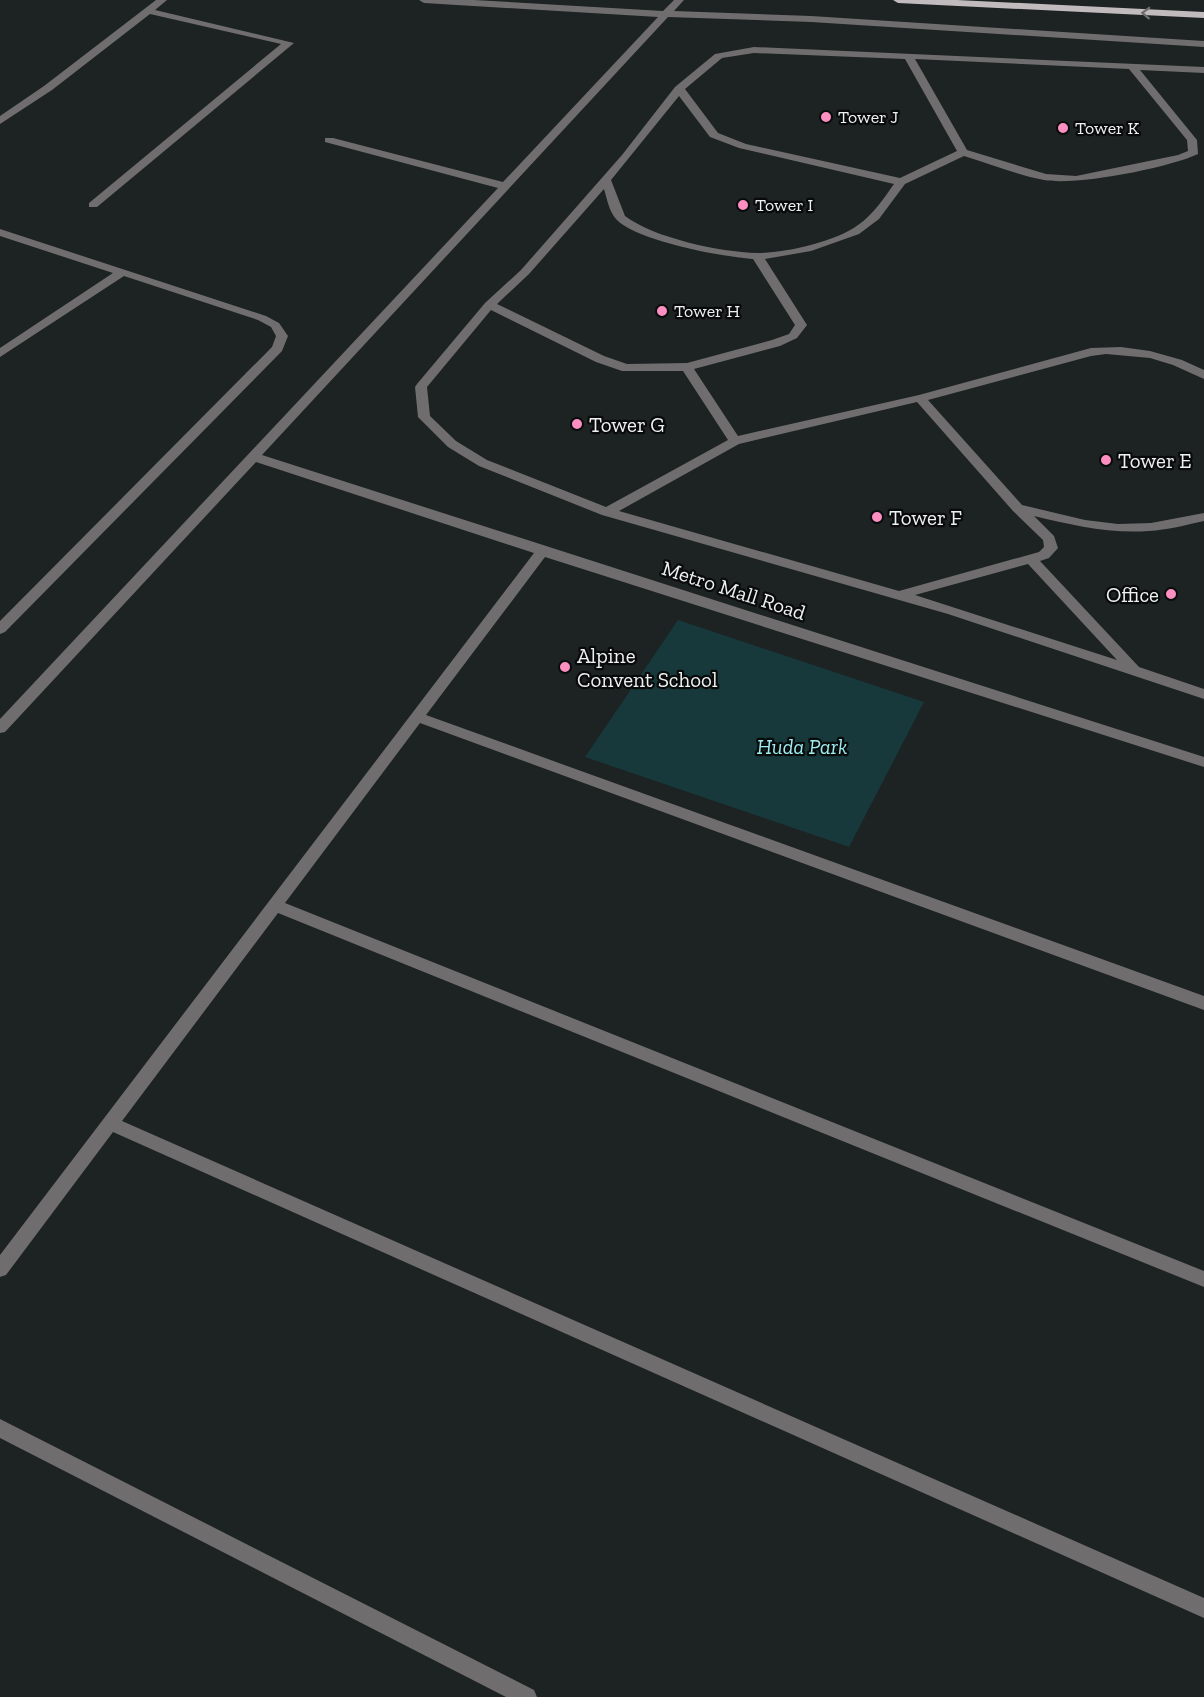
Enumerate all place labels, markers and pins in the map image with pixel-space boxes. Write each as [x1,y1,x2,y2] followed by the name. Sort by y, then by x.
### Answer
[838,106,898,128] place label: Tower J
[819,110,833,124] marker: Tower J
[1075,117,1139,139] place label: Tower K
[1056,121,1070,135] marker: Tower K
[755,194,813,216] place label: Tower I
[736,198,750,212] marker: Tower I
[674,300,740,322] place label: Tower H
[655,304,669,318] marker: Tower H
[589,412,665,437] place label: Tower G
[570,417,584,431] marker: Tower G
[1118,448,1192,473] place label: Tower E
[1099,453,1113,467] marker: Tower E
[889,505,962,530] place label: Tower F
[870,510,884,524] marker: Tower F
[1106,582,1159,607] place label: Office
[1164,587,1178,601] marker: Office
[577,643,718,692] place label: Alpine Convent School
[558,660,572,674] marker: Alpine Convent School

